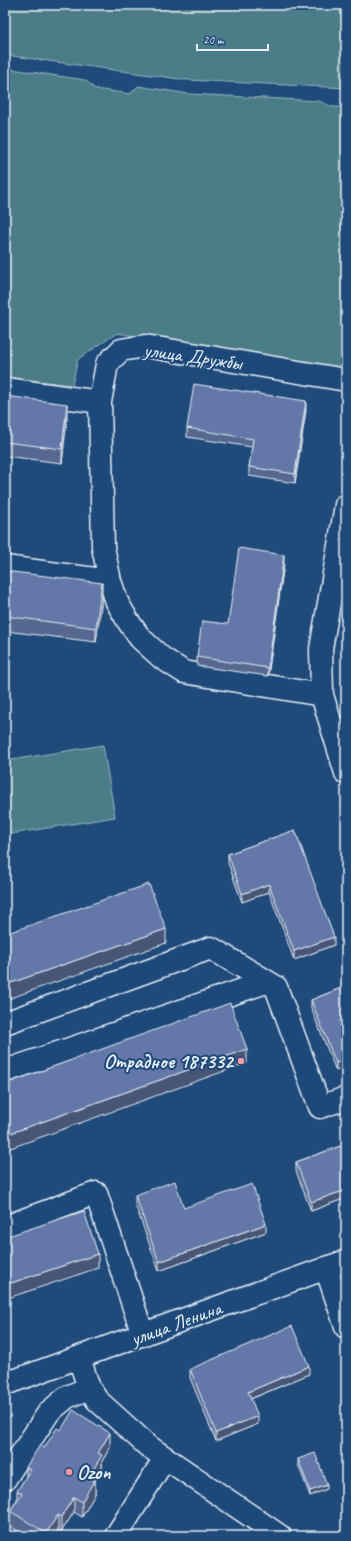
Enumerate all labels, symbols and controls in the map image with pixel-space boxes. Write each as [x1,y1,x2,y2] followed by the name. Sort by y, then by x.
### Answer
[197,26,268,52] scale bar
[203,32,225,48] text: 20 m
[141,337,245,376] street label: улица Дружбы
[104,1049,235,1074] place label: Отрадное 187332
[236,1056,246,1066] marker: Отрадное 187332
[126,1295,227,1352] street label: улица Ленина
[77,1460,111,1485] place label: Ozon
[64,1467,74,1477] marker: Ozon

